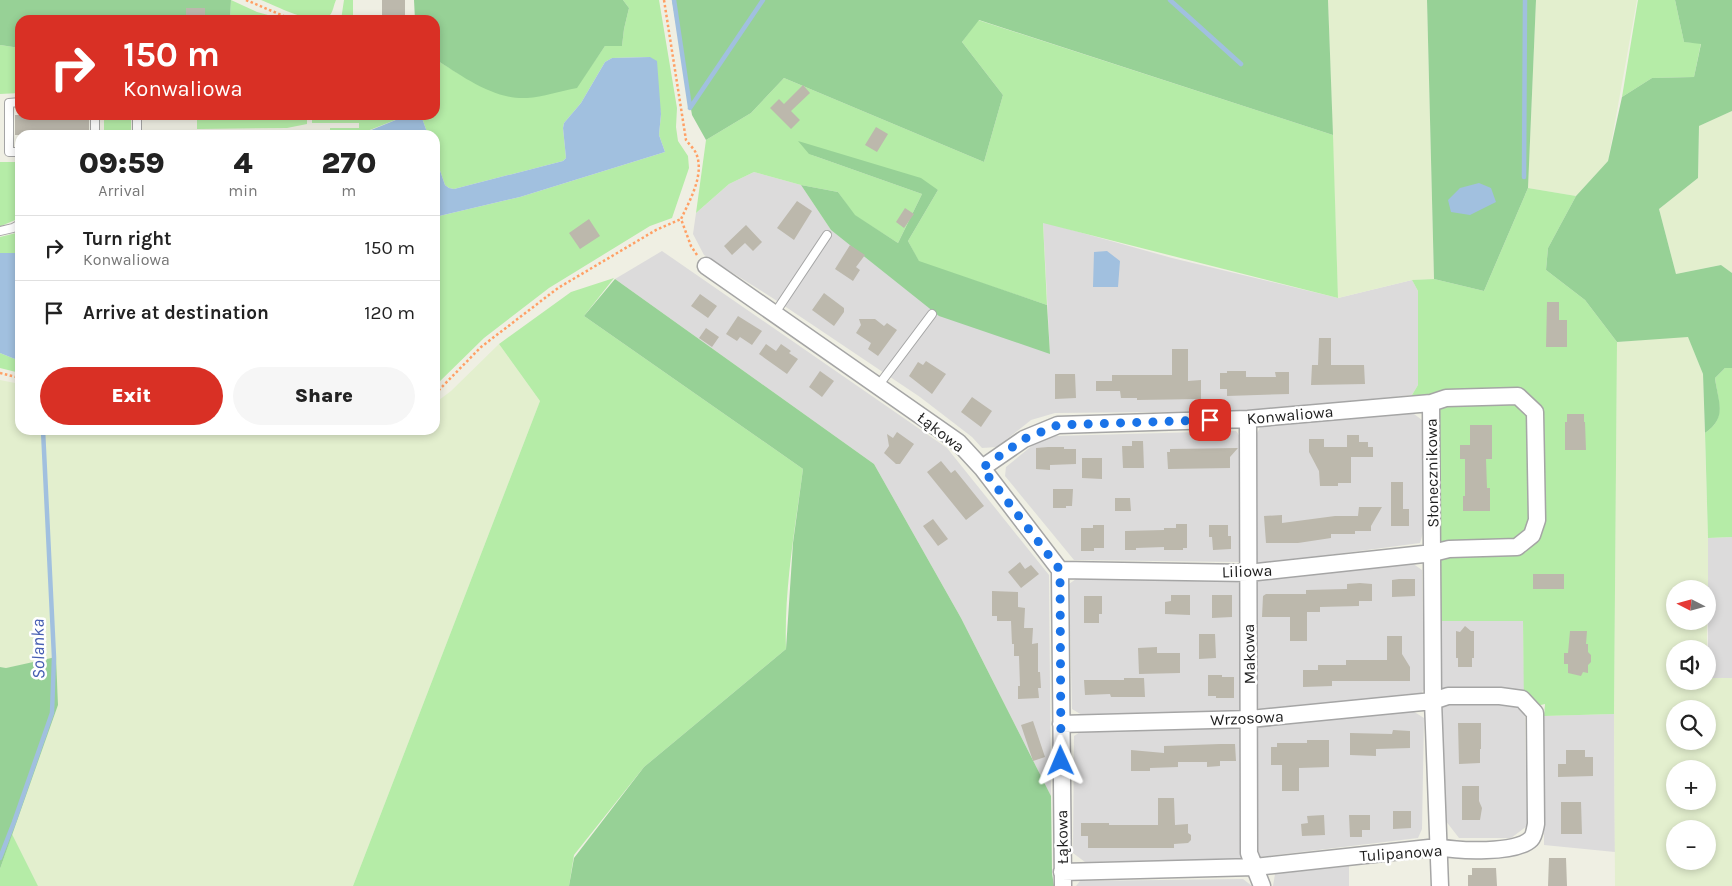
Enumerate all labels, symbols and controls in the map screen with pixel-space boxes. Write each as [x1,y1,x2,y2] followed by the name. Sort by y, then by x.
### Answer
[123,34,220,75] text: 150 m
[40,35,105,100] icon: right
[123,76,243,102] text: Konwaliowa
[79,145,165,181] text: 09:59
[234,145,253,181] text: 4
[321,145,376,181] text: 270
[98,181,145,200] text: Arrival
[228,181,258,200] text: min
[341,181,356,200] text: m
[83,228,172,250] text: Turn right
[40,234,68,262] icon: right
[364,237,415,259] text: 150 m
[83,250,170,269] text: Konwaliowa
[40,299,68,327] icon: arrive
[83,302,269,324] text: Arrive at destination
[364,302,415,324] text: 120 m
[40,367,223,425] button: Exit
[233,367,415,425] button: Share
[1189,399,1231,441] pin
[1246,402,1334,428] street label: Konwaliowa
[1196,406,1224,434] icon: arrive
[914,408,968,456] street label: Łąkowa
[1422,418,1442,528] street label: Słonecznikowa
[1221,561,1273,581] street label: Liliowa
[1666,580,1716,630] north arrow
[1666,580,1716,870] map controls
[26,619,50,679] water label: Solanka
[1239,624,1259,684] street label: Makowa
[1666,640,1716,690] button: sound
[1666,700,1716,750] button: search
[1210,707,1284,729] street label: Wrzosowa
[1034,734,1086,786] position arrow
[1666,760,1716,810] button: +
[1052,810,1072,864] street label: Łąkowa
[1666,820,1716,870] button: −
[1359,841,1443,865] street label: Tulipanowa

